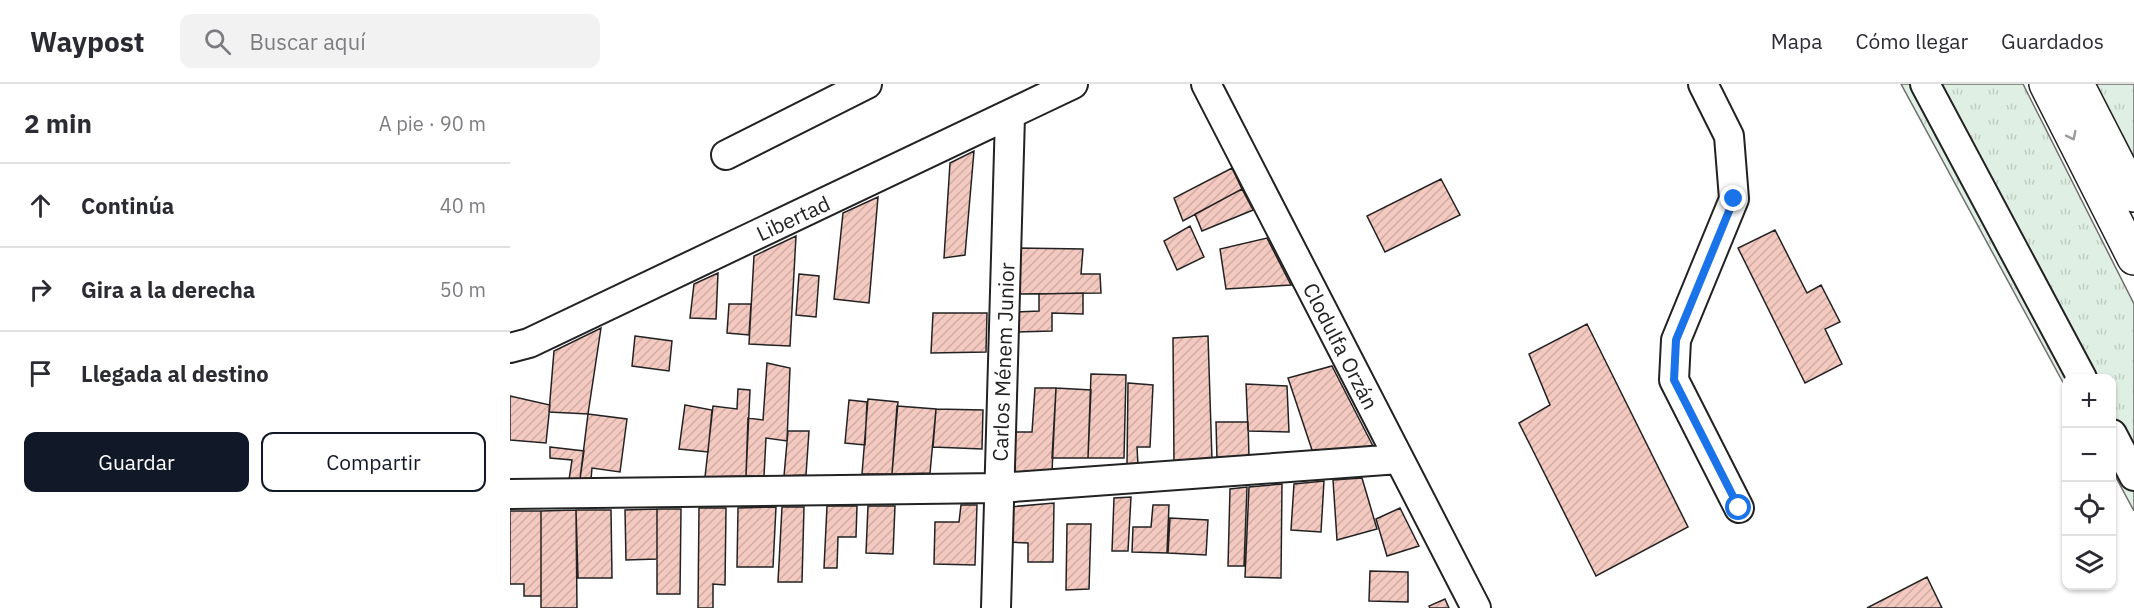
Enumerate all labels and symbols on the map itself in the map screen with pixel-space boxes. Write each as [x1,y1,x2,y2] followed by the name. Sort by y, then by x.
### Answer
[2065,130,2076,141] one-way arrow
[1720,185,1746,211] route end
[752,189,834,247] street label: Libertad
[986,262,1020,462] street label: Carlos Ménem Junior
[1297,278,1385,414] street label: Clodulfa Orzán
[1725,494,1751,520] route start

